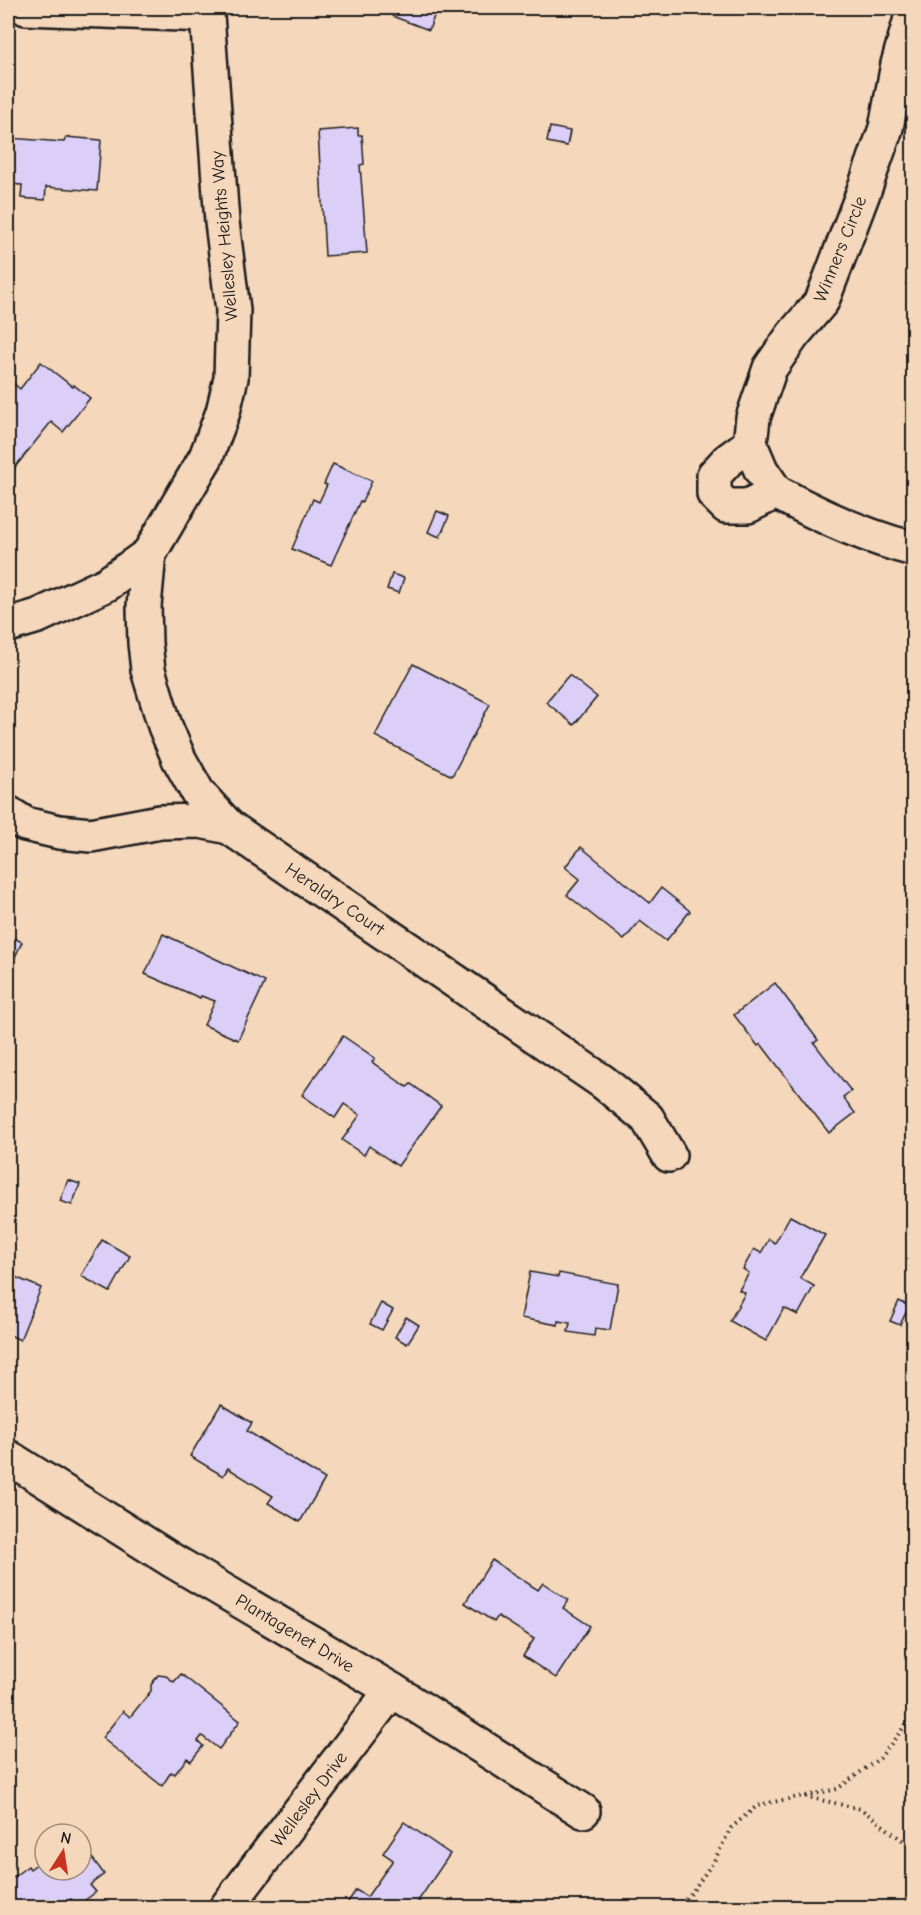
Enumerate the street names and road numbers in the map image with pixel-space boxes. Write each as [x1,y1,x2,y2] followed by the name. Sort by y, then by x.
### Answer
[207,149,242,322] street label: Wellesley Heights Way
[810,193,871,305] street label: Winners Circle
[281,859,389,941] street label: Heraldry Court
[232,1590,358,1677] street label: Plantagenet Drive
[267,1748,352,1851] street label: Wellesley Drive

